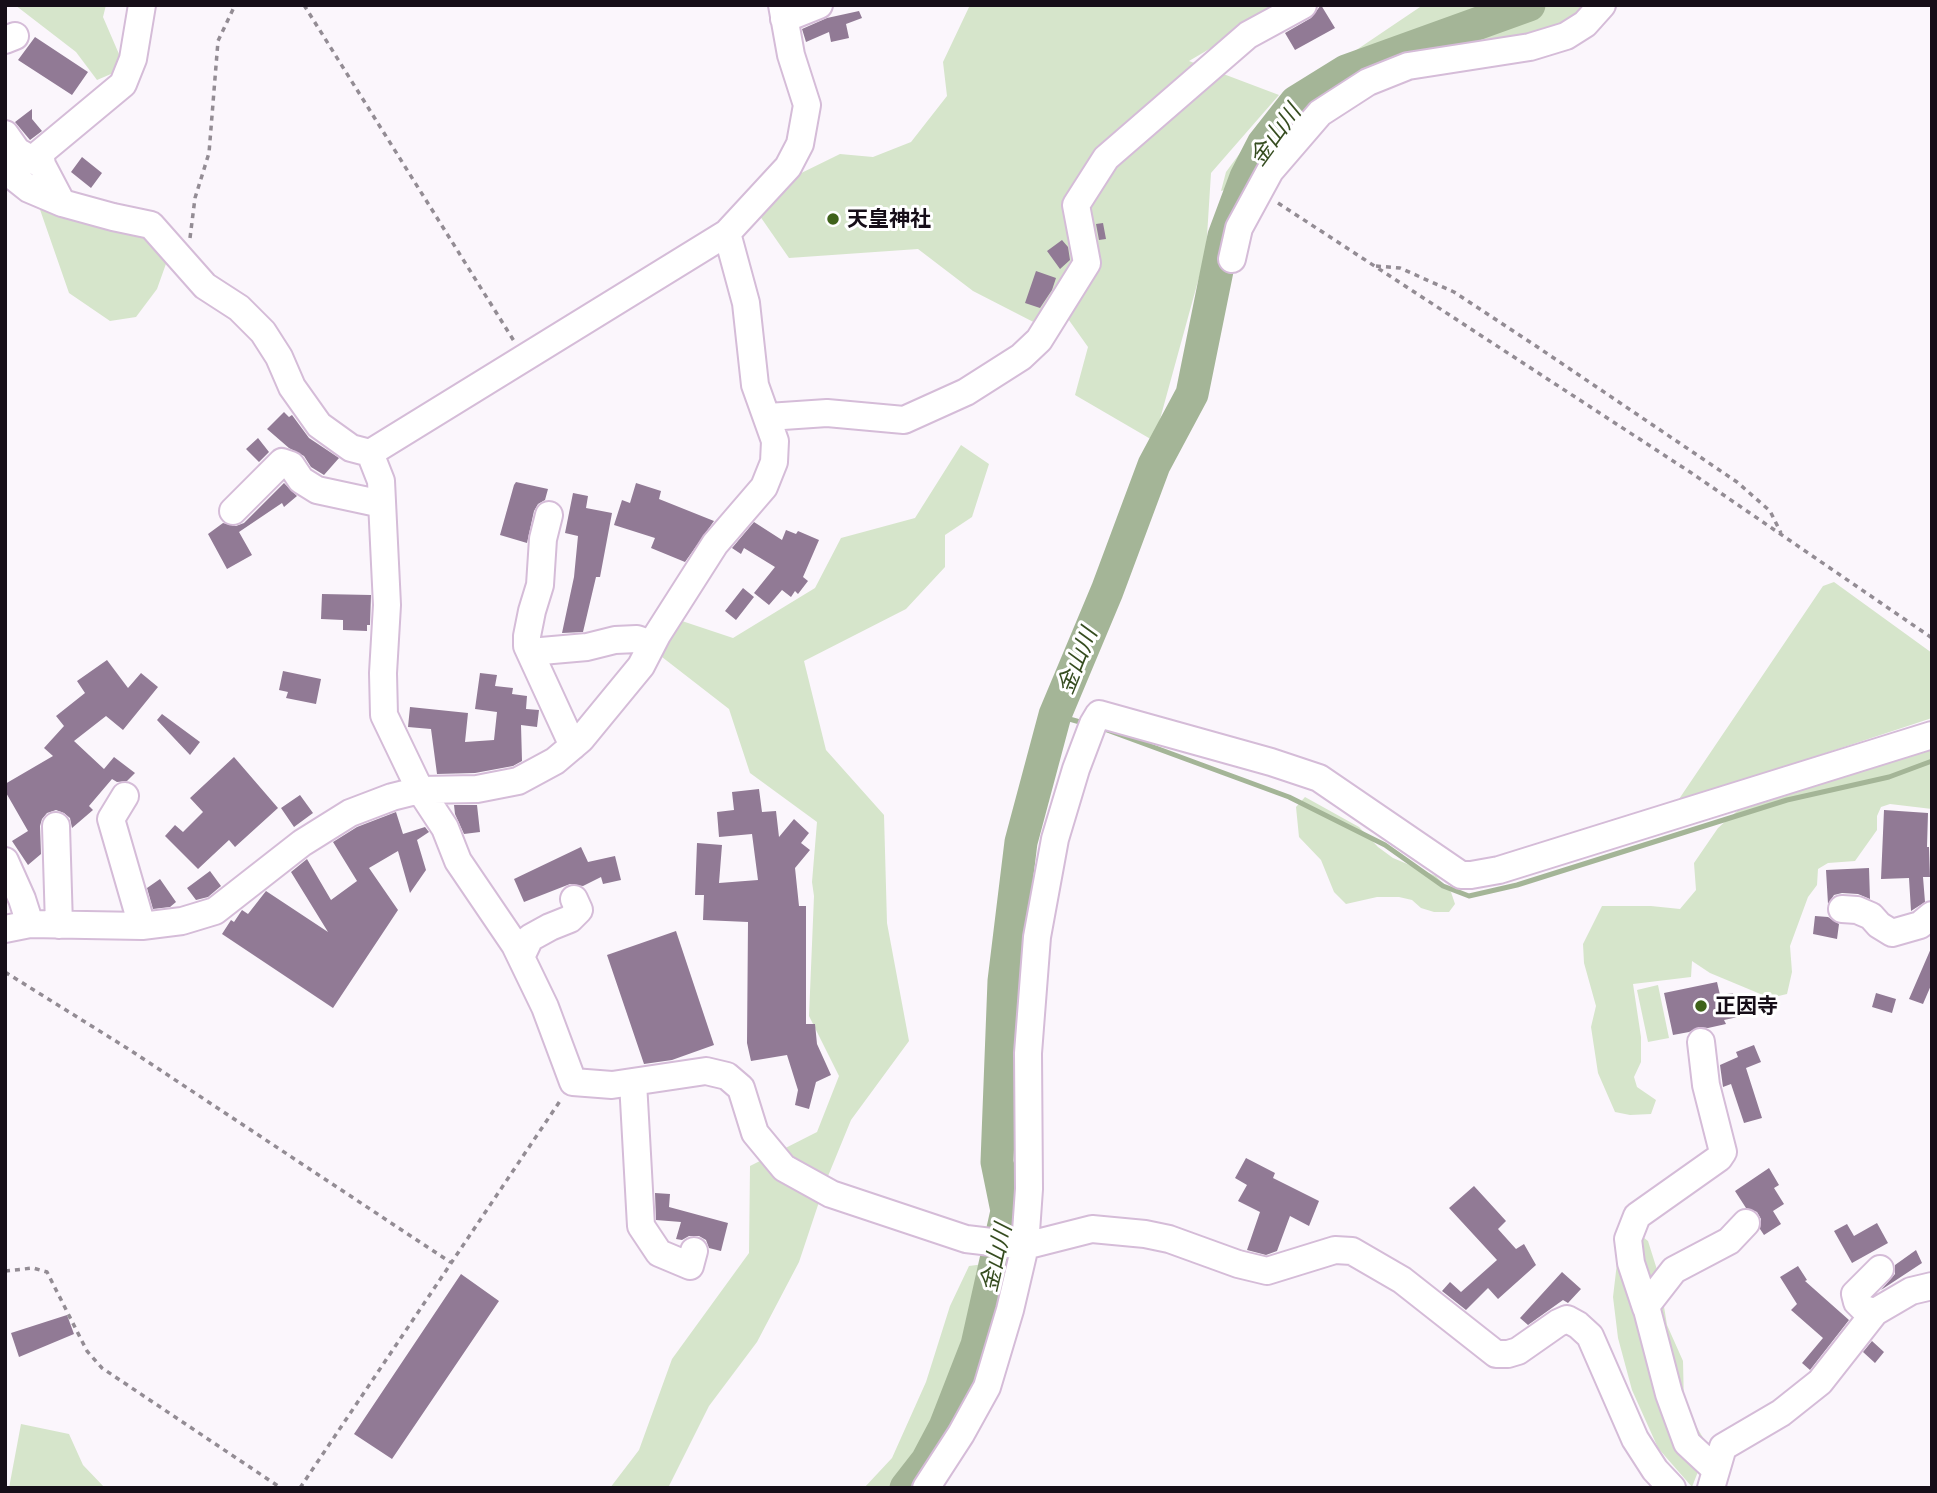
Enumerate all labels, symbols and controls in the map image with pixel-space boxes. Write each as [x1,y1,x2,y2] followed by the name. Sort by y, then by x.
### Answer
[1244,99,1306,171] water label: 金山川
[847,206,931,232] place label: 天皇神社
[825,211,841,227] marker: 天皇神社
[1051,624,1103,698] water label: 金山川
[1715,993,1778,1019] place label: 正因寺
[1693,998,1709,1014] marker: 正因寺
[975,1221,1017,1295] water label: 金山川

